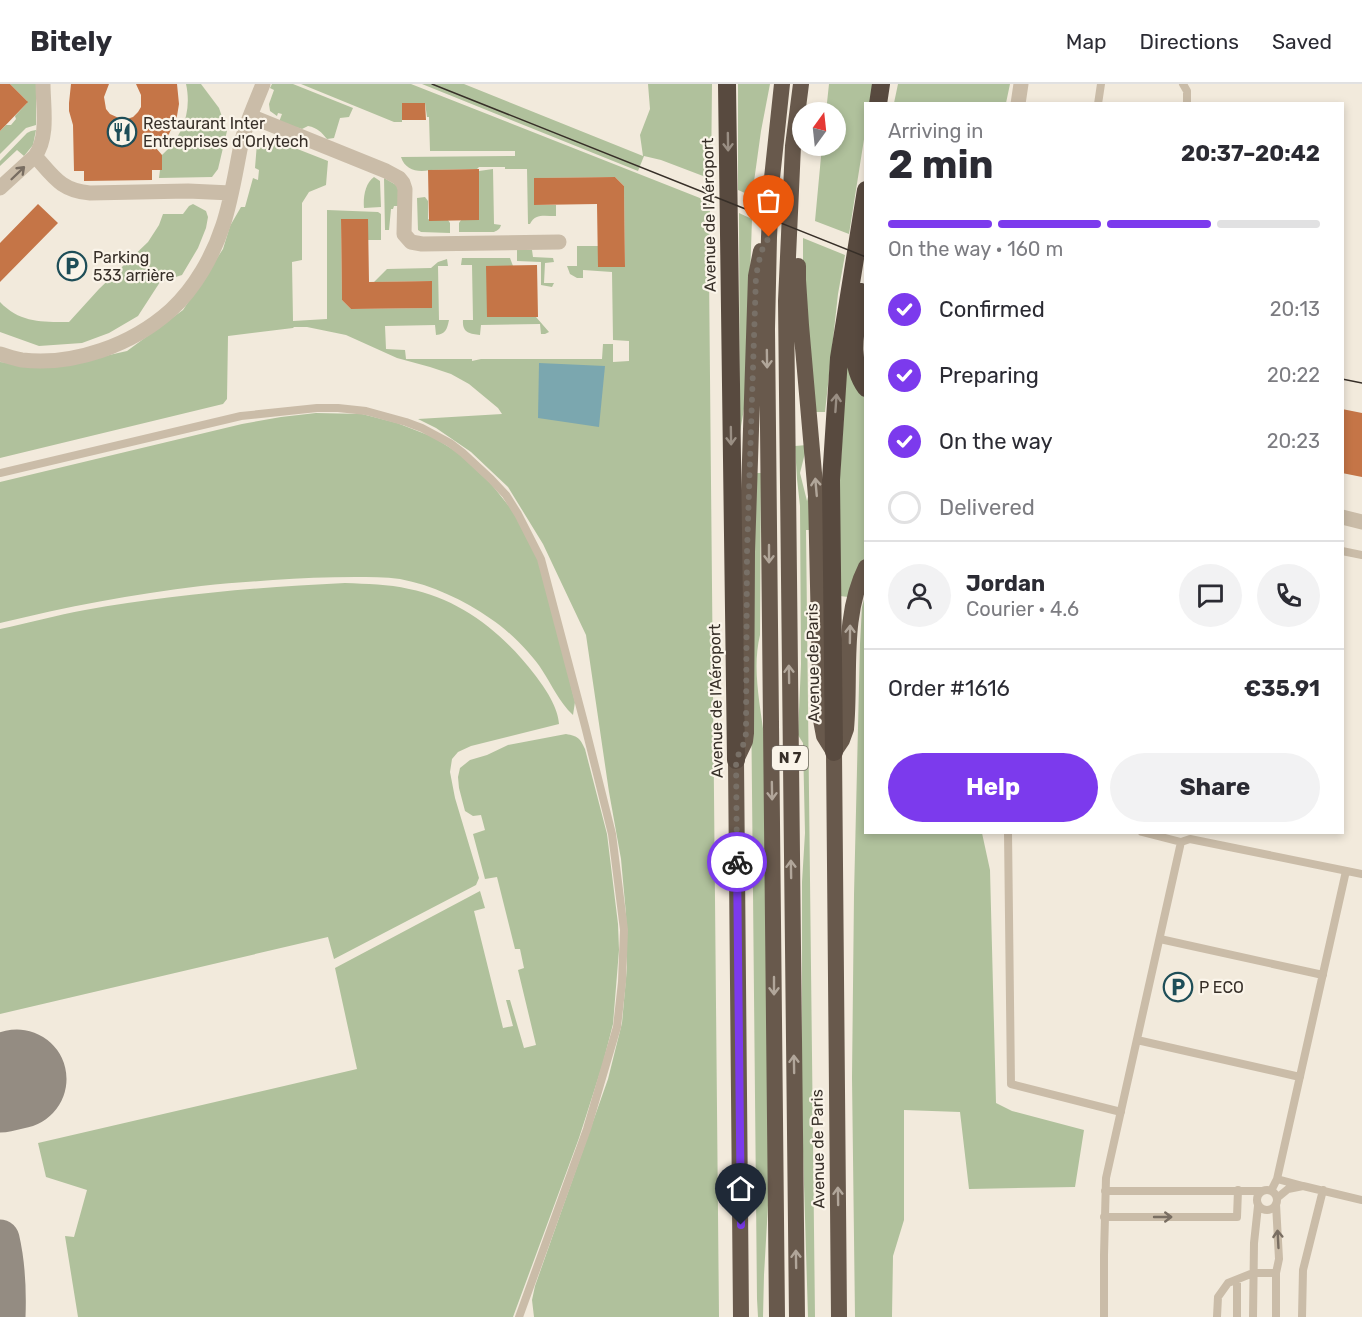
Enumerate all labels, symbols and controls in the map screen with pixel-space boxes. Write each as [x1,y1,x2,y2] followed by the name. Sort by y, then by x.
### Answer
[30,25,112,58] text: Bitely
[1066,29,1107,54] text: Map
[1140,29,1239,54] text: Directions
[1272,29,1332,54] text: Saved
[792,102,846,156] north arrow
[792,102,846,156] map controls
[143,114,309,151] place label: Restaurant Inter Entreprises d'Orlytech
[106,116,138,148] restaurant icon: Restaurant Inter Entreprises d'Orlytech
[888,119,983,143] text: Arriving in
[722,132,733,152] one-way arrow
[698,138,720,292] street label: Avenue de l'Aéroport
[1181,140,1320,167] text: 20:37–20:42
[888,142,994,188] text: 2 min
[10,165,25,180] one-way arrow
[743,175,794,237] pin
[752,184,785,217] icon: bag
[888,237,1063,261] text: On the way · 160 m
[93,248,174,285] place label: Parking 533 arrière
[56,250,88,282] parking icon: Parking 533 arrière
[888,293,921,326] icon: check
[939,296,1045,323] text: Confirmed
[1270,297,1320,321] text: 20:13
[761,348,773,368] one-way arrow
[888,359,921,392] icon: check
[939,362,1039,389] text: Preparing
[1267,363,1320,387] text: 20:22
[830,393,841,413] one-way arrow
[726,425,737,445] one-way arrow
[888,425,921,458] icon: check
[939,428,1053,455] text: On the way
[1267,429,1320,453] text: 20:23
[810,477,821,497] one-way arrow
[939,494,1035,521] text: Delivered
[763,543,775,563] one-way arrow
[888,564,951,627] button: person
[1179,564,1242,627] button: chat
[1257,564,1320,627] button: phone
[966,570,1045,597] text: Jordan
[966,597,1079,621] text: Courier · 4.6
[802,603,824,723] street label: Avenue de Paris
[705,624,727,778] street label: Avenue de l'Aéroport
[844,625,856,645] one-way arrow
[783,664,795,684] one-way arrow
[888,675,1010,702] text: Order #1616
[1244,675,1320,702] text: €35.91
[772,746,808,770] road number: N 7
[888,753,1098,822] button: Help
[1110,753,1320,822] button: Share
[766,780,778,800] one-way arrow
[707,832,767,892] courier
[721,846,754,879] icon: bike
[786,859,797,879] one-way arrow
[1162,971,1194,1003] parking icon: P ECO
[768,975,780,995] one-way arrow
[1199,978,1244,997] place label: P ECO
[788,1054,800,1074] one-way arrow
[807,1089,829,1209] street label: Avenue de Paris
[715,1163,766,1225] pin
[724,1172,757,1205] icon: home
[832,1186,844,1206] one-way arrow
[1152,1211,1172,1223] one-way arrow
[1272,1229,1283,1249] one-way arrow
[790,1249,802,1269] one-way arrow

